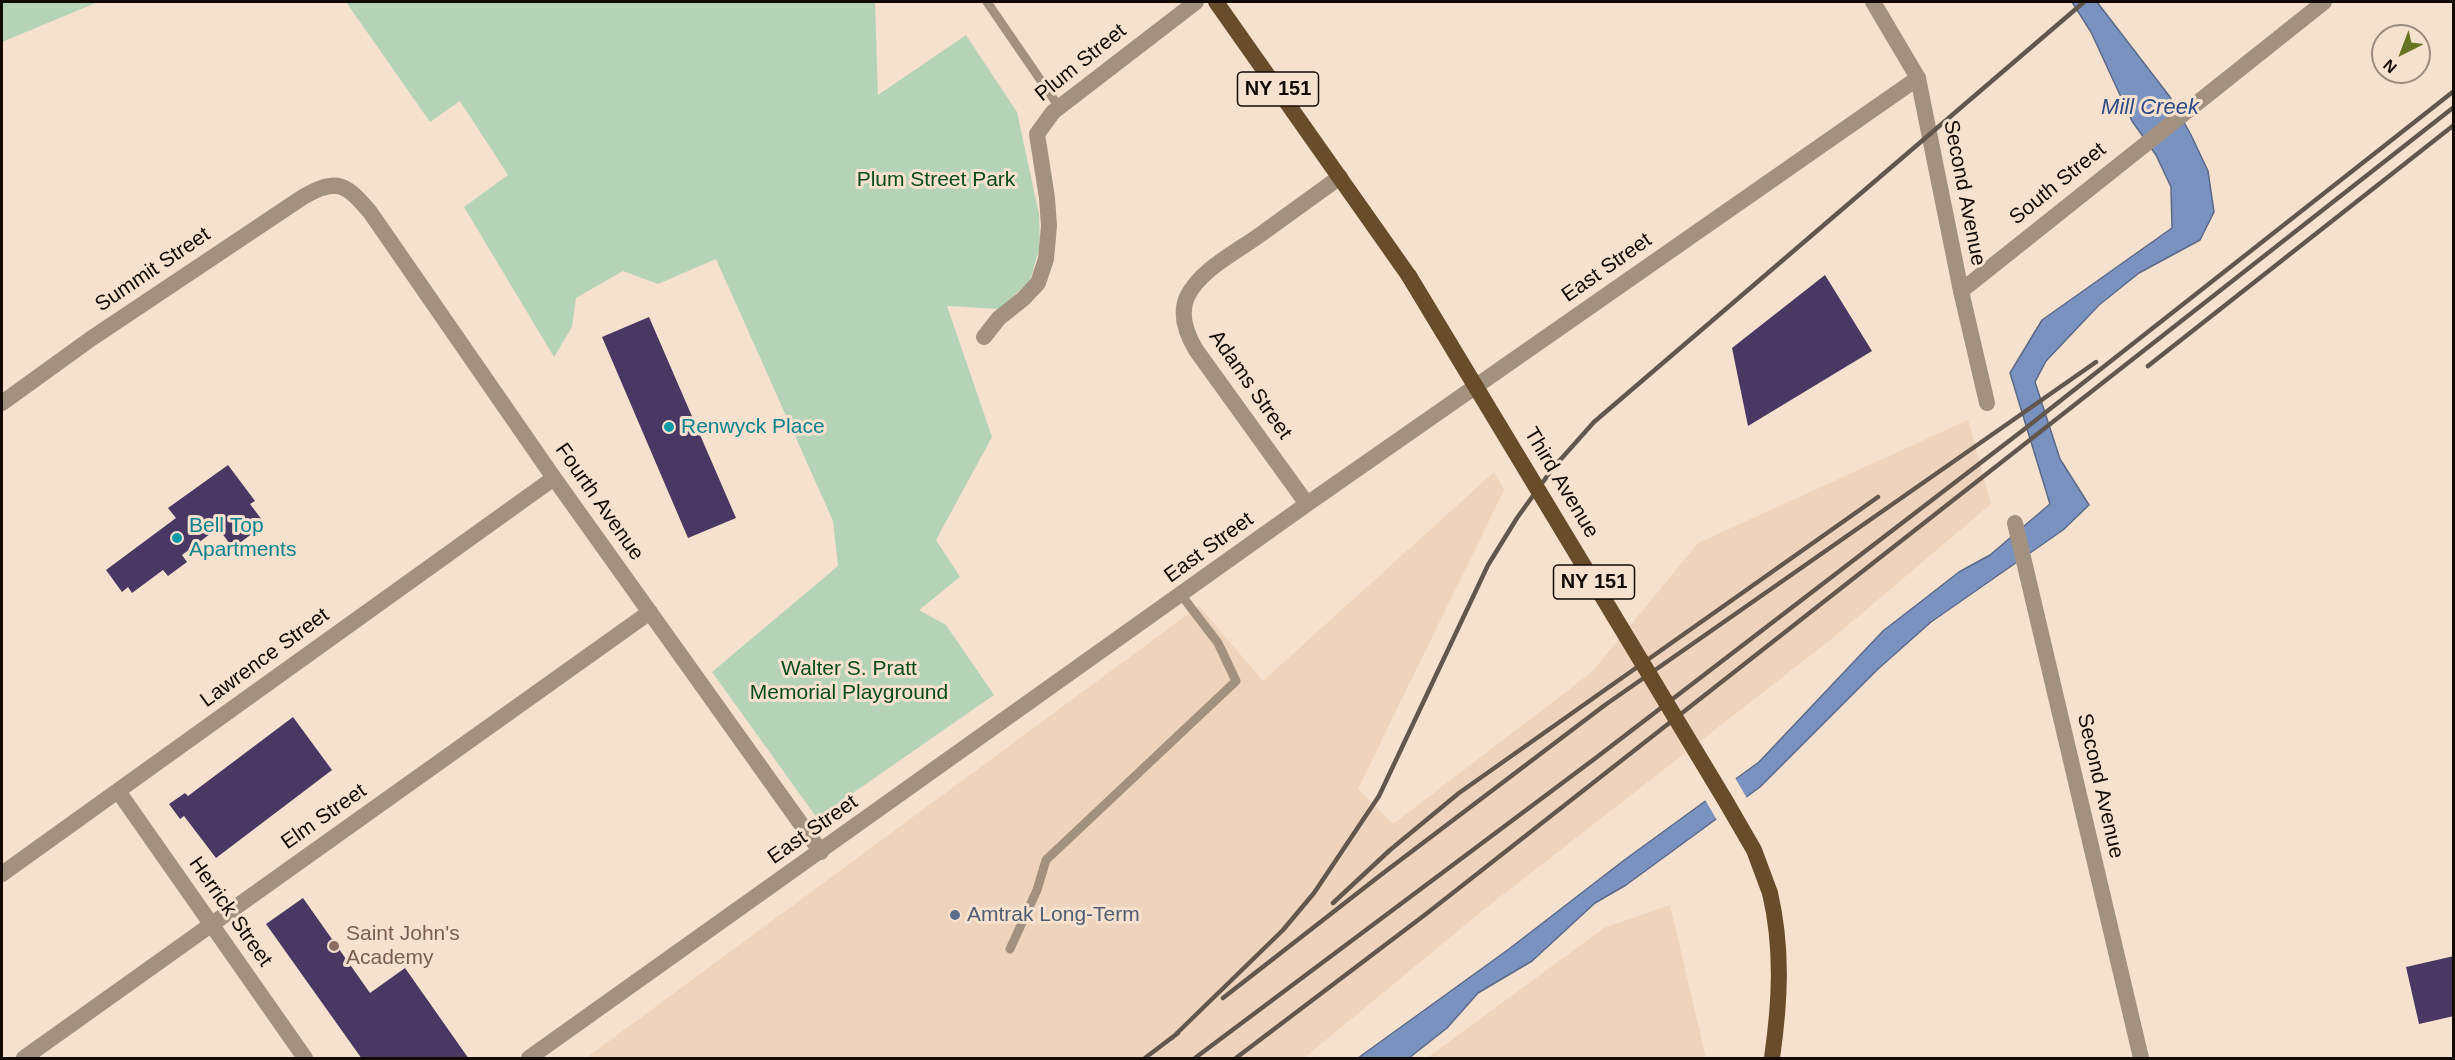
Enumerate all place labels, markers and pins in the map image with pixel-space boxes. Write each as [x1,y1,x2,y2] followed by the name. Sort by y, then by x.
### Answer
[681,414,825,440] place label: Renwyck Place
[662,420,676,434] marker: Renwyck Place
[189,513,296,563] place label: Bell Top Apartments
[170,531,184,545] marker: Bell Top Apartments
[967,902,1140,928] place label: Amtrak Long-Term
[948,908,962,922] marker: Amtrak Long-Term
[346,921,460,971] place label: Saint John's Academy
[327,939,341,953] marker: Saint John's Academy

